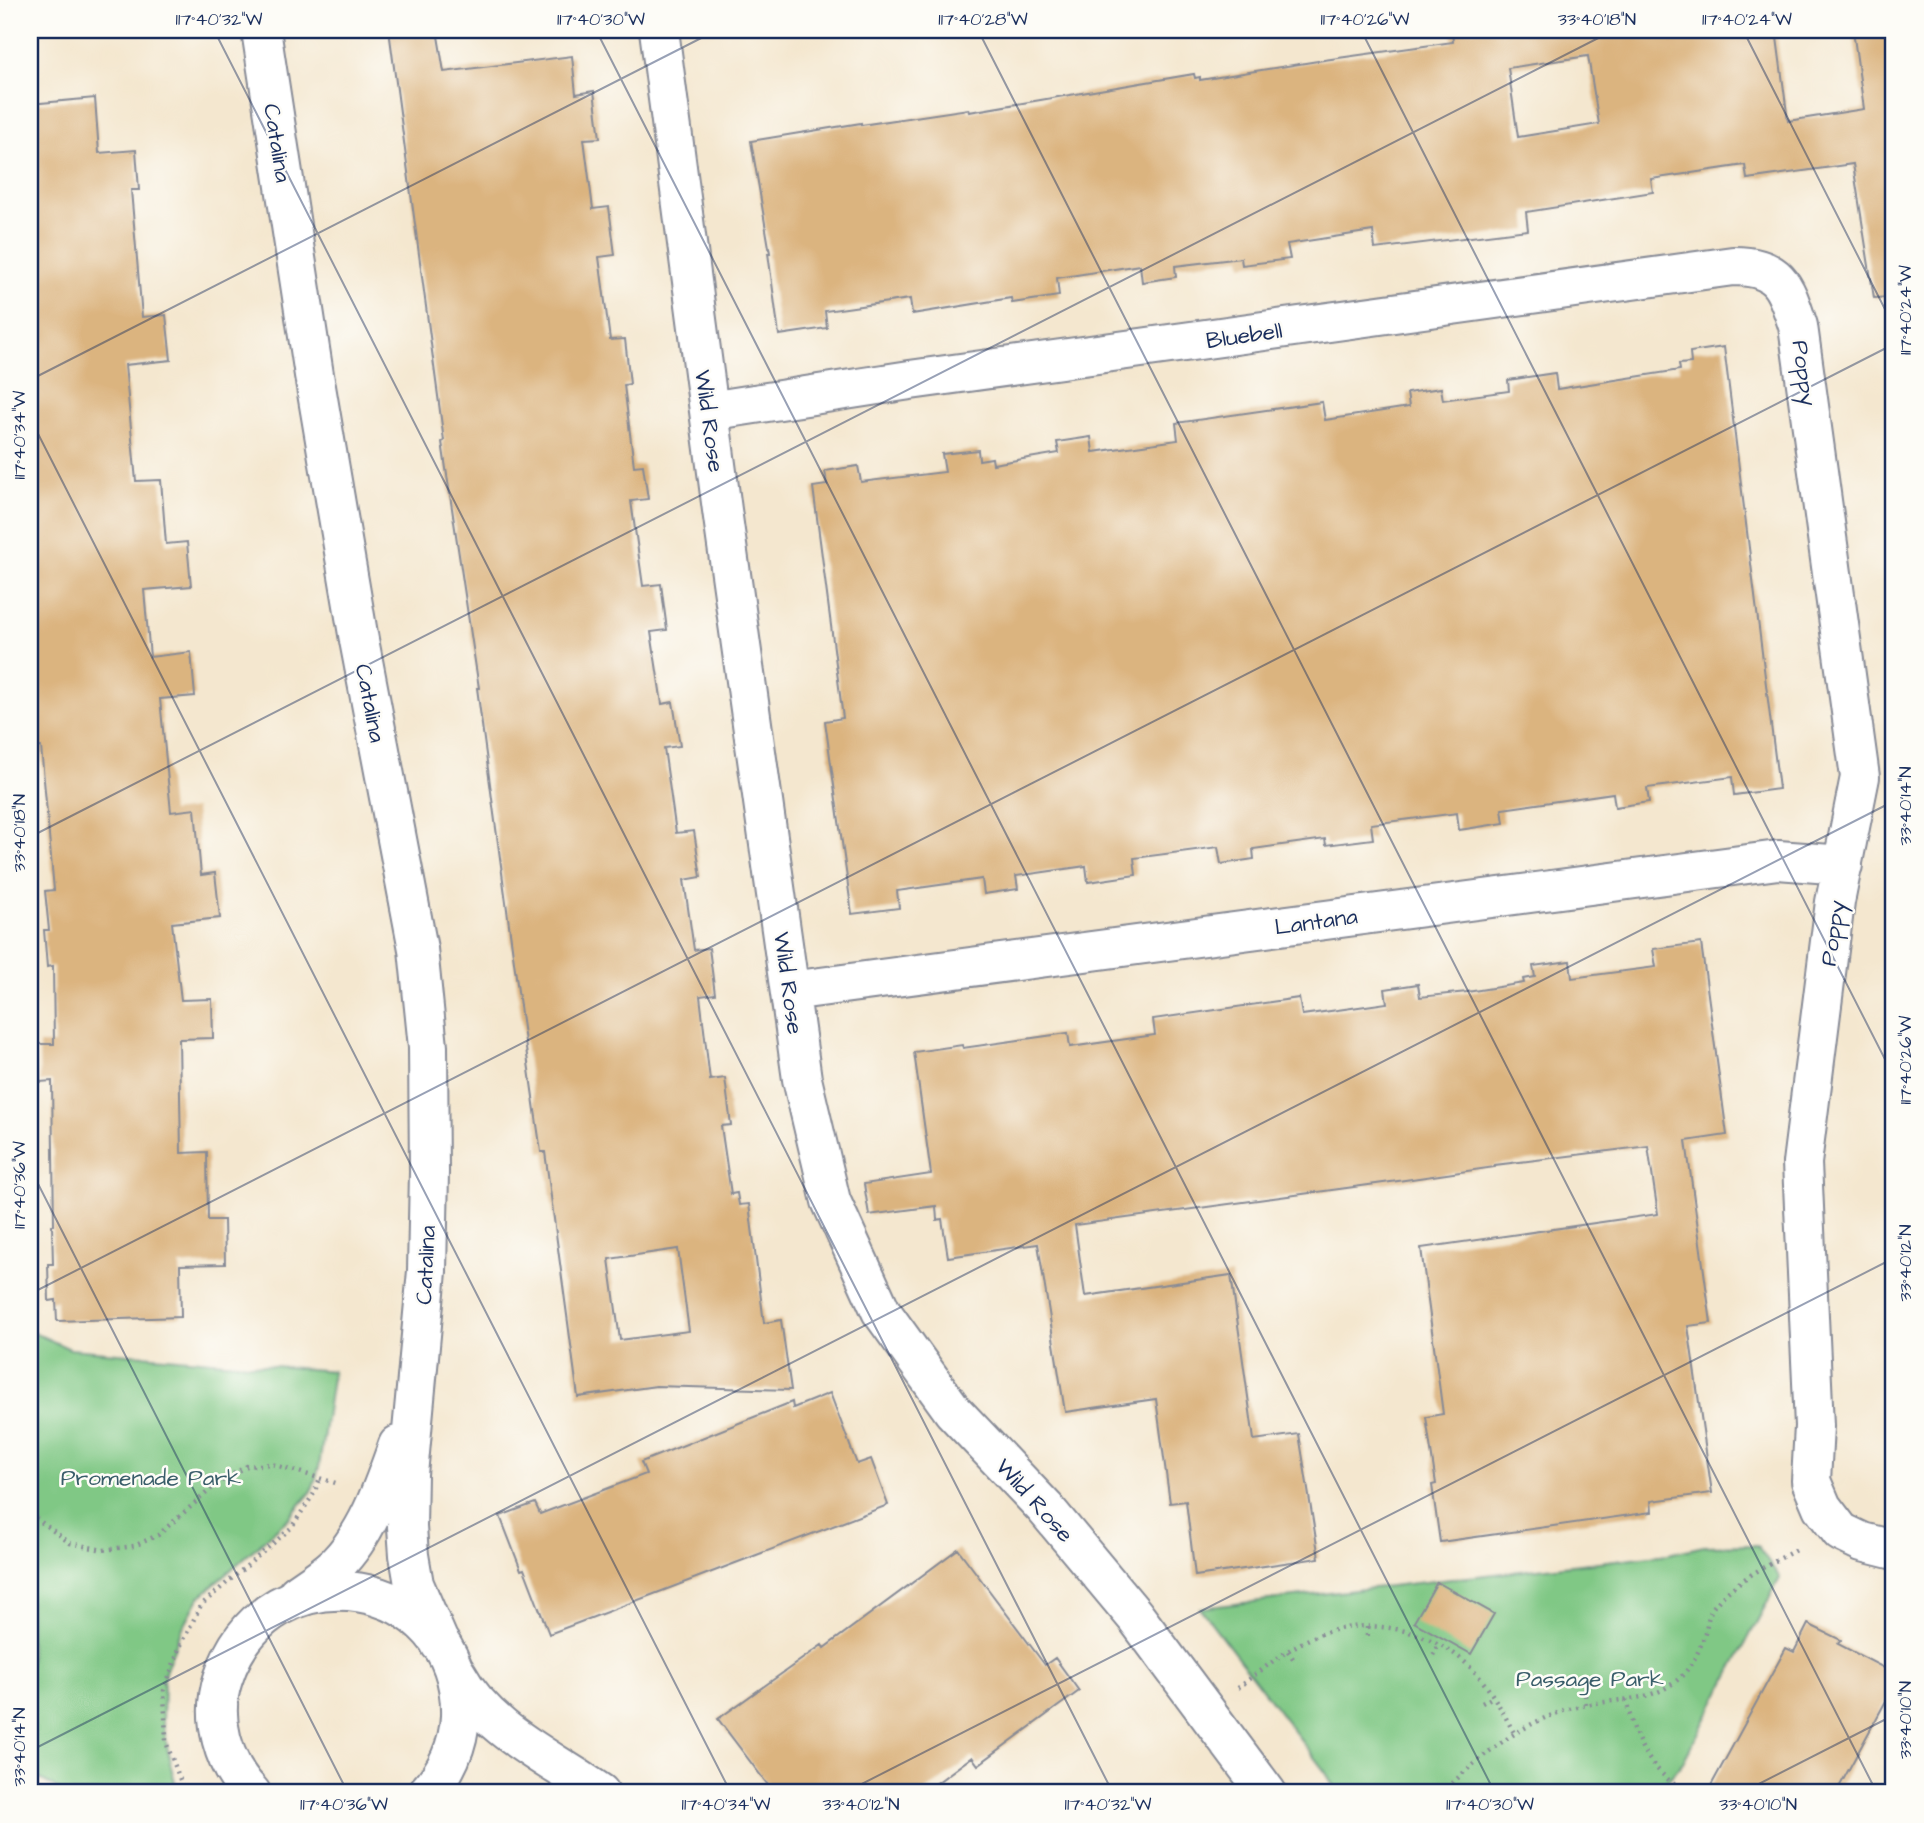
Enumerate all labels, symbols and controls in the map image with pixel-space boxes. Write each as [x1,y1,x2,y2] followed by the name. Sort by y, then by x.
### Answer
[176,7,262,32] text: 117°40'32"W
[557,7,645,32] text: 117°40'30"W
[938,7,1028,32] text: 117°40'28"W
[1321,7,1410,32] text: 117°40'26"W
[1558,7,1636,32] text: 33°40'18"N
[1702,7,1792,32] text: 117°40'24"W
[255,101,299,185] street label: Catalina
[1893,265,1918,355] text: 117°40'24"W
[1204,315,1284,357] street label: Bluebell
[1783,338,1824,408] street label: Poppy
[686,368,732,474] street label: Wild Rose
[7,391,32,479] text: 117°40'34"W
[347,661,393,745] street label: Catalina
[1893,767,1918,845] text: 33°40'14"N
[7,794,32,872] text: 33°40'18"N
[1813,898,1854,968] street label: Poppy
[1273,900,1360,944] street label: Lantana
[765,930,811,1036] street label: Wild Rose
[1893,1015,1918,1104] text: 117°40'26"W
[7,1141,32,1229] text: 117°40'36"W
[408,1224,444,1305] street label: Catalina
[1893,1225,1918,1301] text: 33°40'12"N
[988,1452,1081,1550] street label: Wild Rose
[61,1462,241,1494] park label: Promenade Park
[1516,1663,1664,1696] park label: Passage Park
[1893,1681,1918,1759] text: 33°40'10"N
[7,1708,32,1786] text: 33°40'14"N
[300,1792,388,1817] text: 117°40'36"W
[682,1792,770,1817] text: 117°40'34"W
[823,1792,899,1817] text: 33°40'12"N
[1065,1792,1151,1817] text: 117°40'32"W
[1446,1792,1534,1817] text: 117°40'30"W
[1719,1792,1797,1817] text: 33°40'10"N

